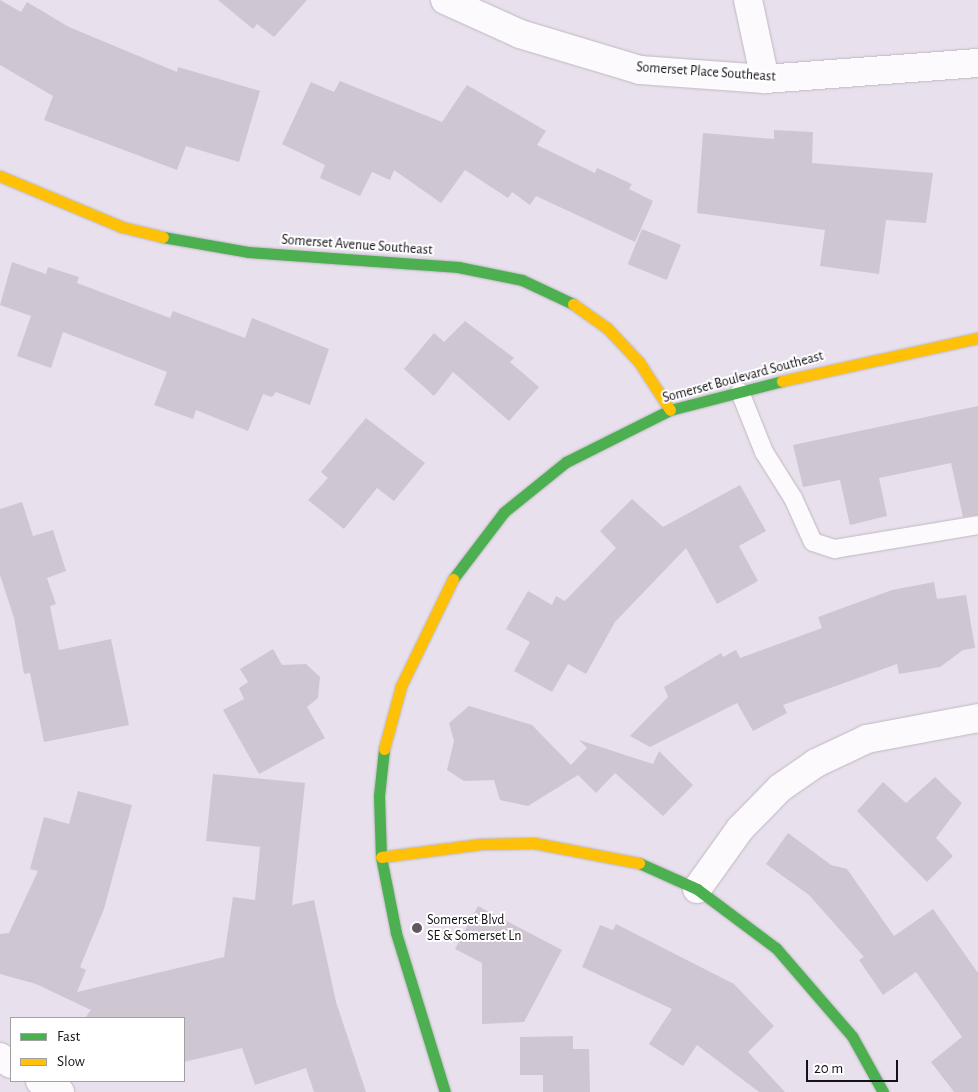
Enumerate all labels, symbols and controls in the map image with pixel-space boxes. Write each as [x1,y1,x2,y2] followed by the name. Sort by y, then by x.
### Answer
[636,59,776,85] street label: Somerset Place Southeast
[281,231,433,259] street label: Somerset Avenue Southeast
[661,347,825,407] street label: Somerset Boulevard Southeast
[427,912,521,944] place label: Somerset Blvd SE & Somerset Ln
[411,922,423,934] marker: Somerset Blvd SE & Somerset Ln
[10,1017,185,1082] legend
[57,1029,80,1044] text: Fast
[808,1050,900,1082] scale bar
[57,1054,85,1069] text: Slow
[814,1061,843,1076] text: 20 m

